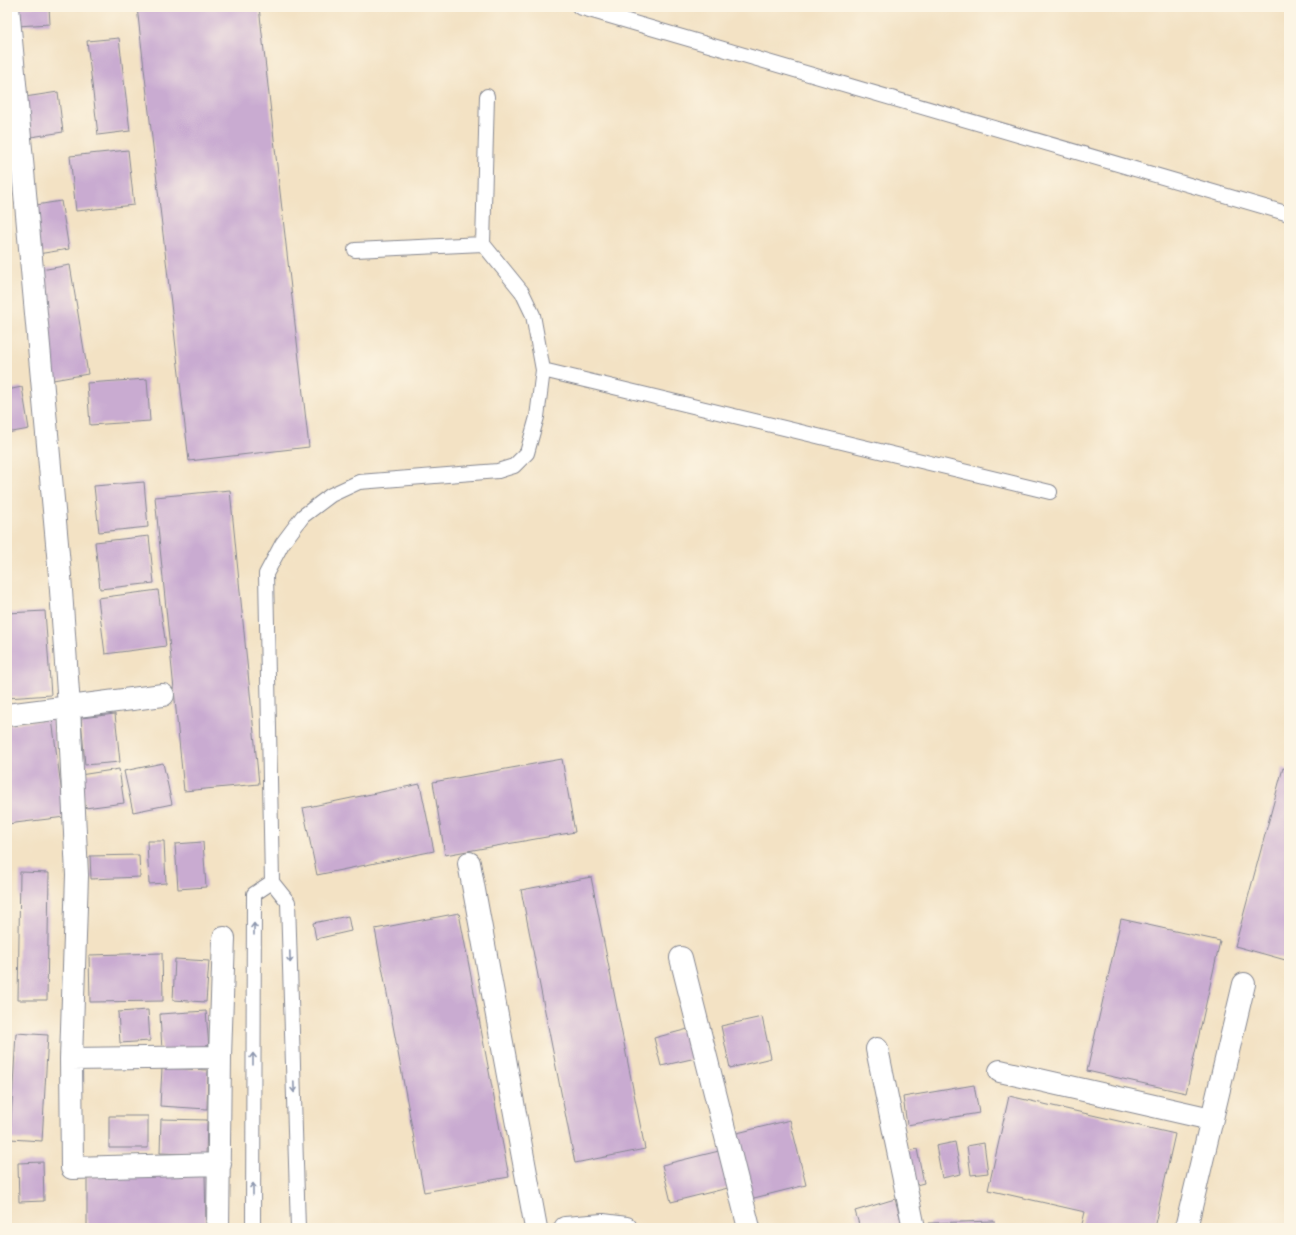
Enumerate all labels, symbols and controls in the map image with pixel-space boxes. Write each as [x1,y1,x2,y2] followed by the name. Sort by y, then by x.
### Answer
[250,923,258,936] one-way arrow
[286,950,294,963] one-way arrow
[249,1053,257,1066] one-way arrow
[290,1080,298,1093] one-way arrow
[249,1183,257,1196] one-way arrow

